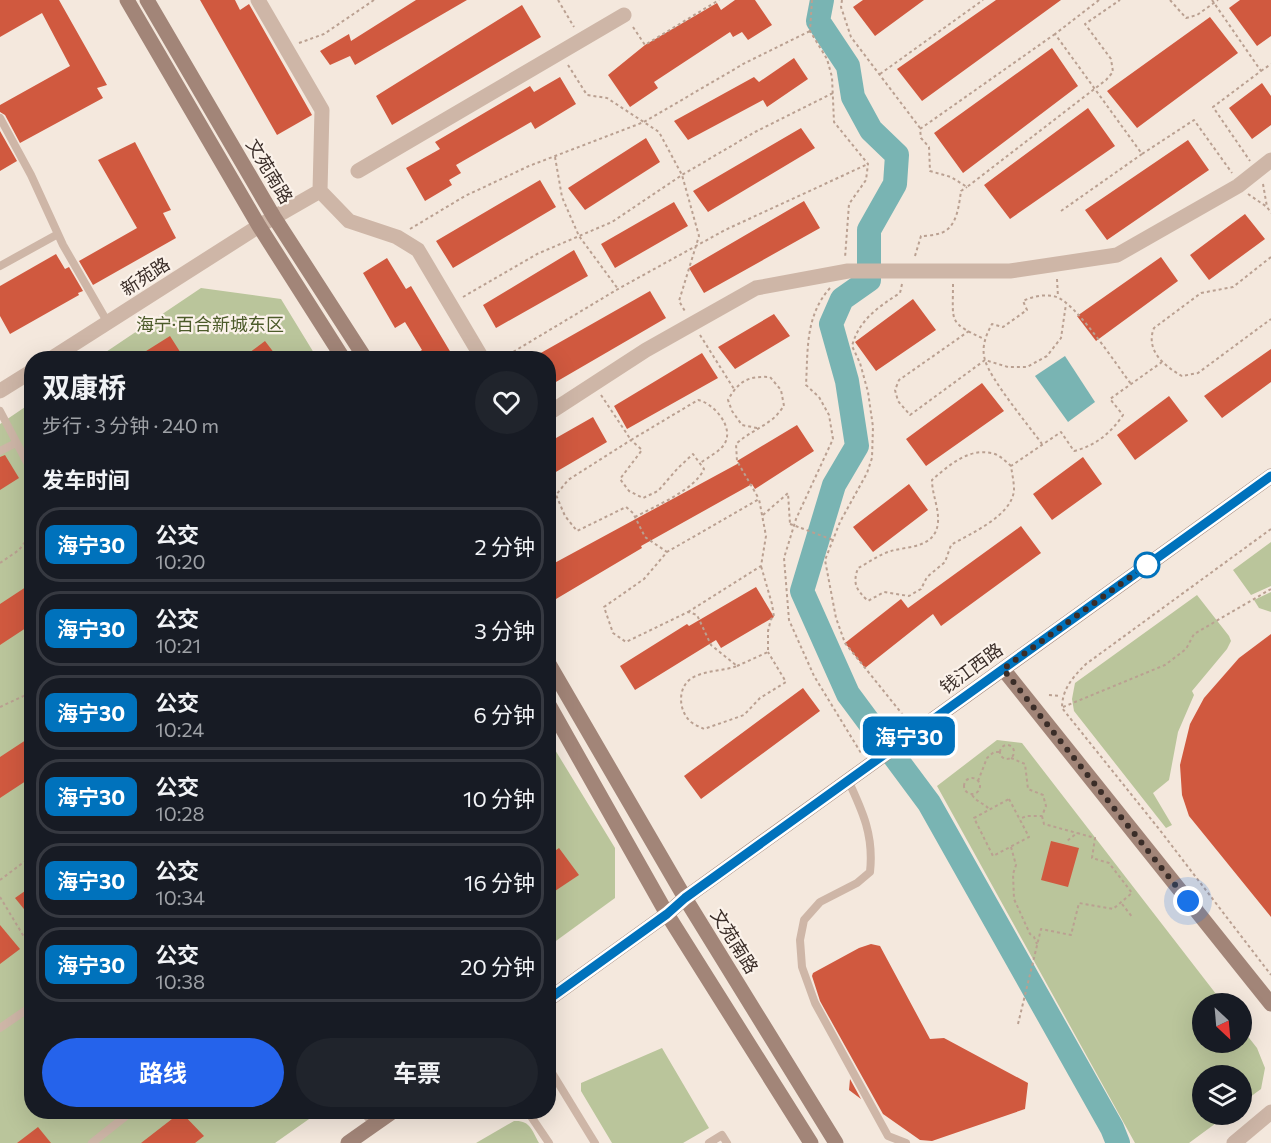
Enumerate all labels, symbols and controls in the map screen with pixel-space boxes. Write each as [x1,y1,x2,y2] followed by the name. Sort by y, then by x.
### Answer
[242,134,298,208] street label: 文苑南路
[116,252,174,300] street label: 新苑路
[136,313,284,335] park label: 海宁·百合新城东区
[42,370,126,404] text: 双康桥
[475,371,538,434] button: heart
[42,413,219,437] text: 步行 · 3 分钟 · 240 m
[42,466,130,493] text: 发车时间
[155,521,199,548] text: 公交
[57,532,125,557] text: 海宁30
[475,533,535,560] text: 2 分钟
[155,549,206,573] text: 10:20
[1134,552,1160,578] unlabelled marker
[155,605,199,632] text: 公交
[57,616,125,641] text: 海宁30
[474,617,535,644] text: 3 分钟
[155,633,201,657] text: 10:21
[935,638,1007,698] street label: 钱江西路
[155,689,199,716] text: 公交
[57,700,125,725] text: 海宁30
[473,701,535,728] text: 6 分钟
[867,716,951,756] line badge: 海宁30
[155,717,204,741] text: 10:24
[875,724,943,749] text: 海宁30
[155,773,199,800] text: 公交
[57,784,125,809] text: 海宁30
[463,785,535,812] text: 10 分钟
[155,801,205,825] text: 10:28
[155,857,199,884] text: 公交
[57,868,125,893] text: 海宁30
[464,869,535,896] text: 16 分钟
[155,885,205,909] text: 10:34
[1173,886,1203,916] your location
[707,905,763,977] street label: 文苑南路
[155,941,199,968] text: 公交
[57,952,125,977] text: 海宁30
[460,953,535,980] text: 20 分钟
[155,969,205,993] text: 10:38
[1192,993,1252,1053] north arrow
[1192,993,1252,1125] map controls
[42,1038,284,1107] button: 路线
[296,1038,538,1107] button: 车票
[1192,1065,1252,1125] button: layers

